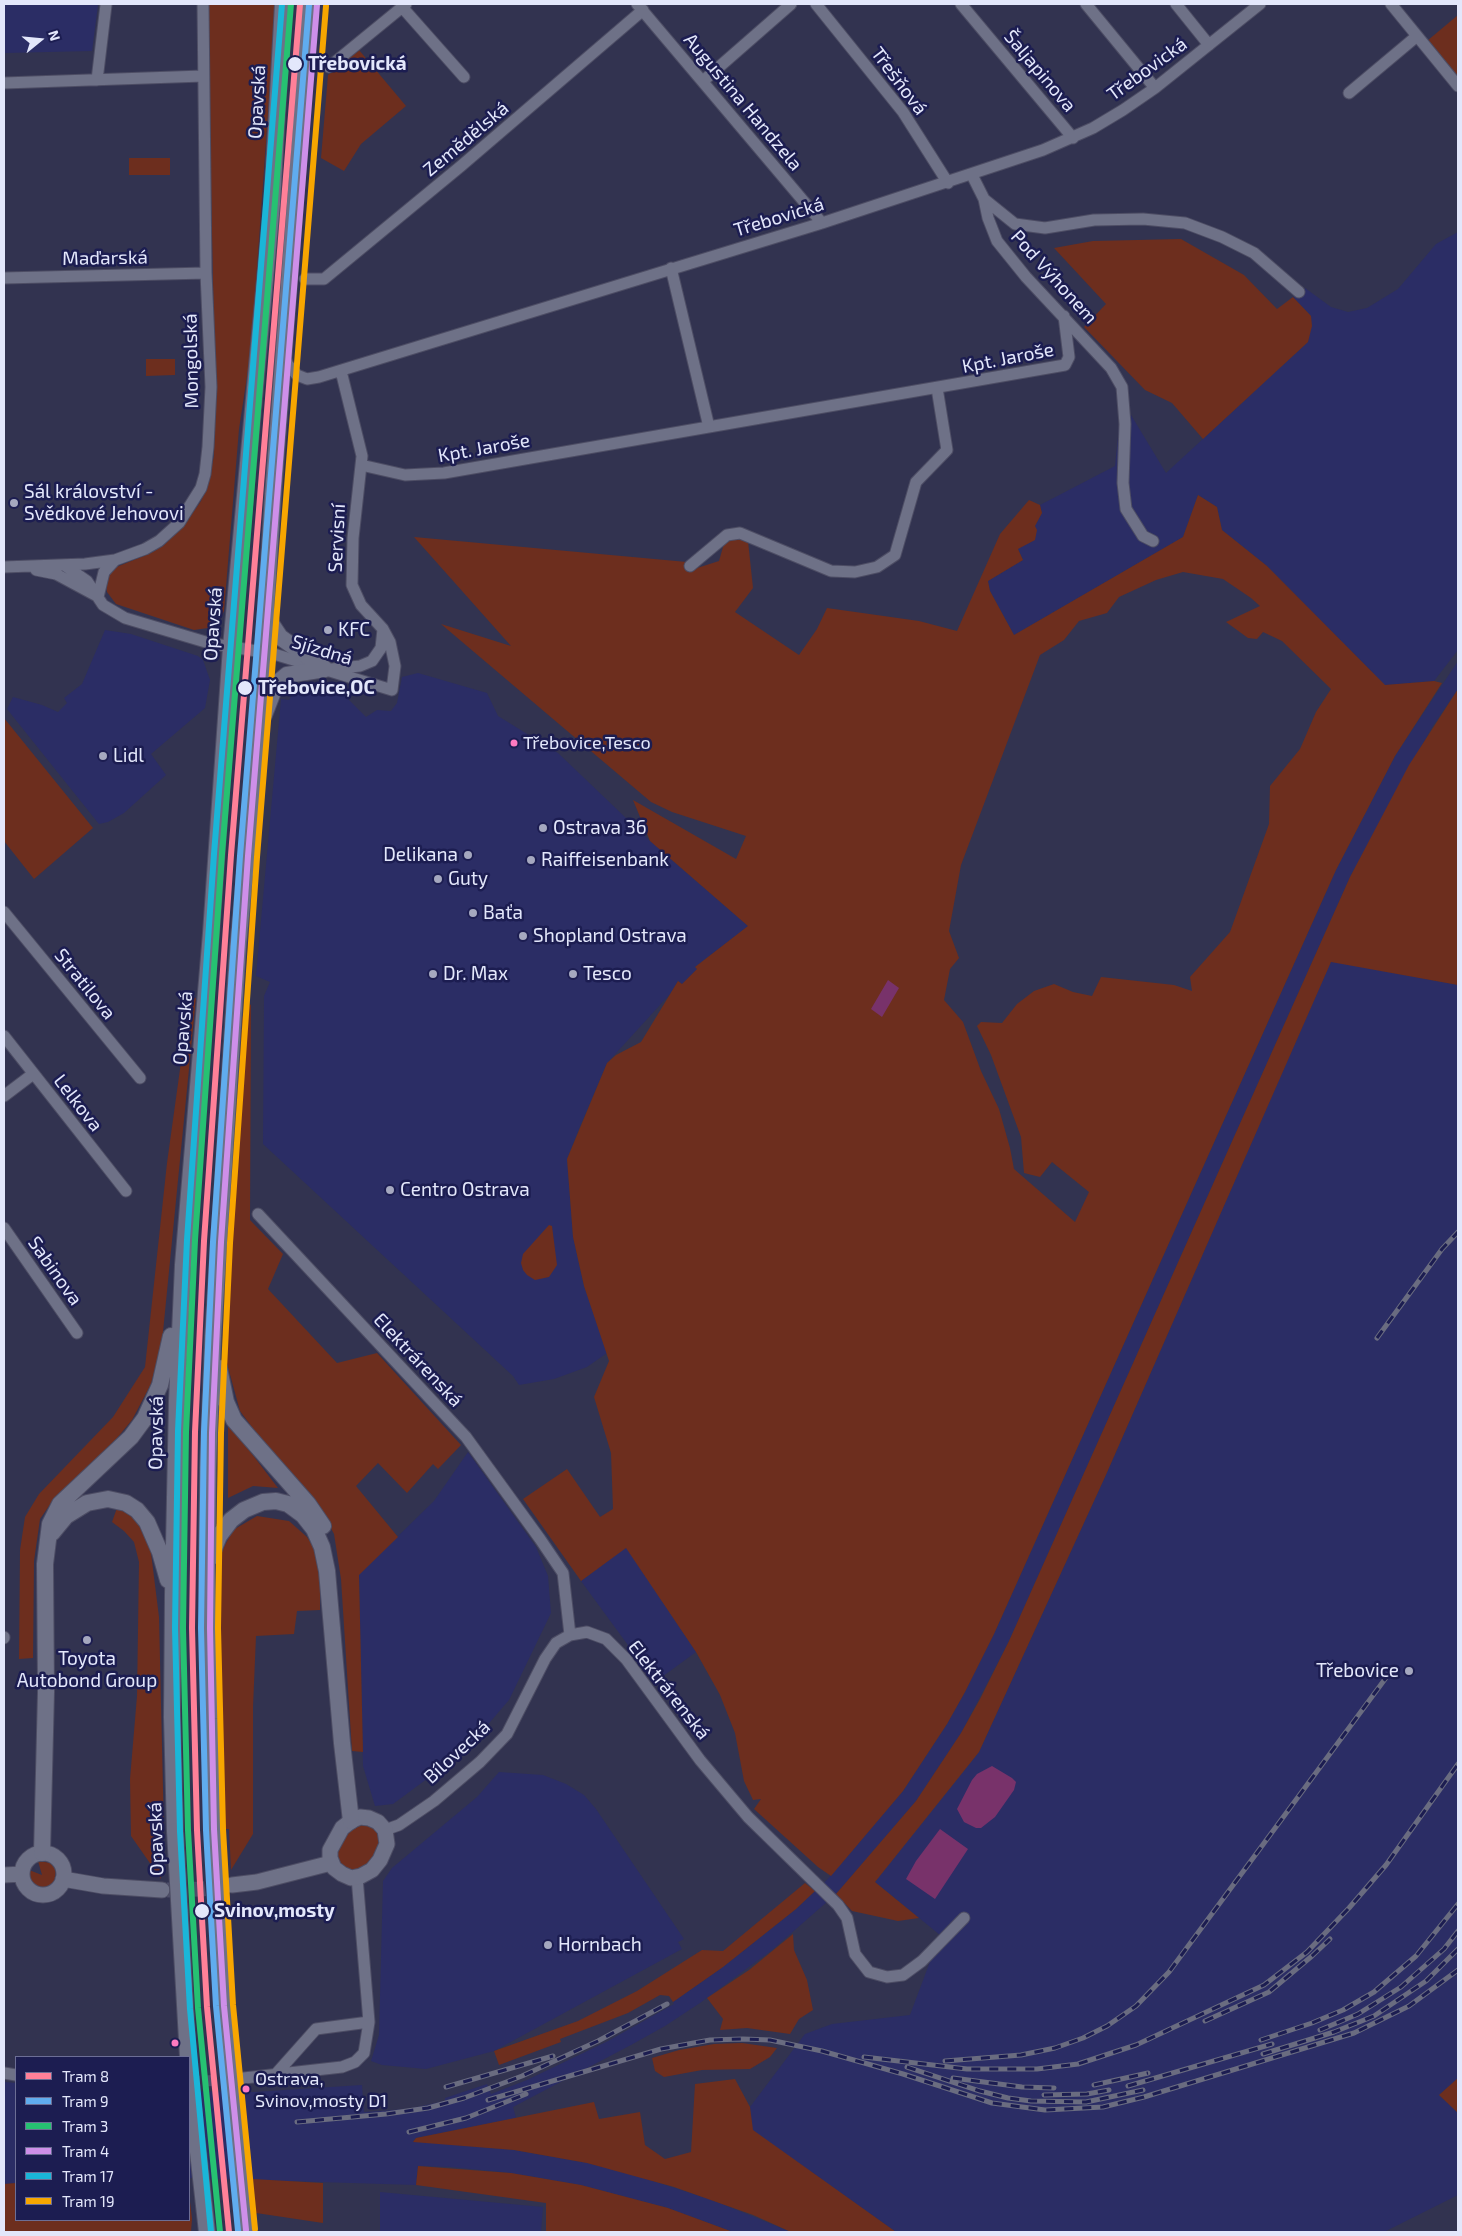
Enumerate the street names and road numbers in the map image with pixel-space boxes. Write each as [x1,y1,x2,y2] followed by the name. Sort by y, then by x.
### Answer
[999,25,1081,117] street label: Šaljapinova
[679,29,807,175] street label: Augustina Handzela
[1103,32,1191,106] street label: Třebovická
[866,43,932,119] street label: Třešňová
[244,64,270,140] street label: Opavská
[419,97,513,181] street label: Zemědělská
[731,192,827,242] street label: Třebovická
[1006,225,1102,329] street label: Pod Výhonem
[62,246,148,270] street label: Maďarská
[179,313,203,409] street label: Mongolská
[960,338,1056,378] street label: Kpt. Jaroše
[436,429,532,467] street label: Kpt. Jaroše
[324,503,350,573] street label: Servisní
[199,586,227,662] street label: Opavská
[289,630,355,670] street label: Sjízdná
[50,944,120,1024] street label: Stratilova
[168,990,198,1066] street label: Opavská
[49,1070,107,1136] street label: Lelkova
[23,1232,87,1310] street label: Sabinova
[369,1308,467,1412] street label: Elektrárenská
[144,1396,168,1470] street label: Opavská
[623,1636,715,1744] street label: Elektrárenská
[419,1716,495,1788] street label: Bílovecká
[143,1802,169,1876] street label: Opavská

